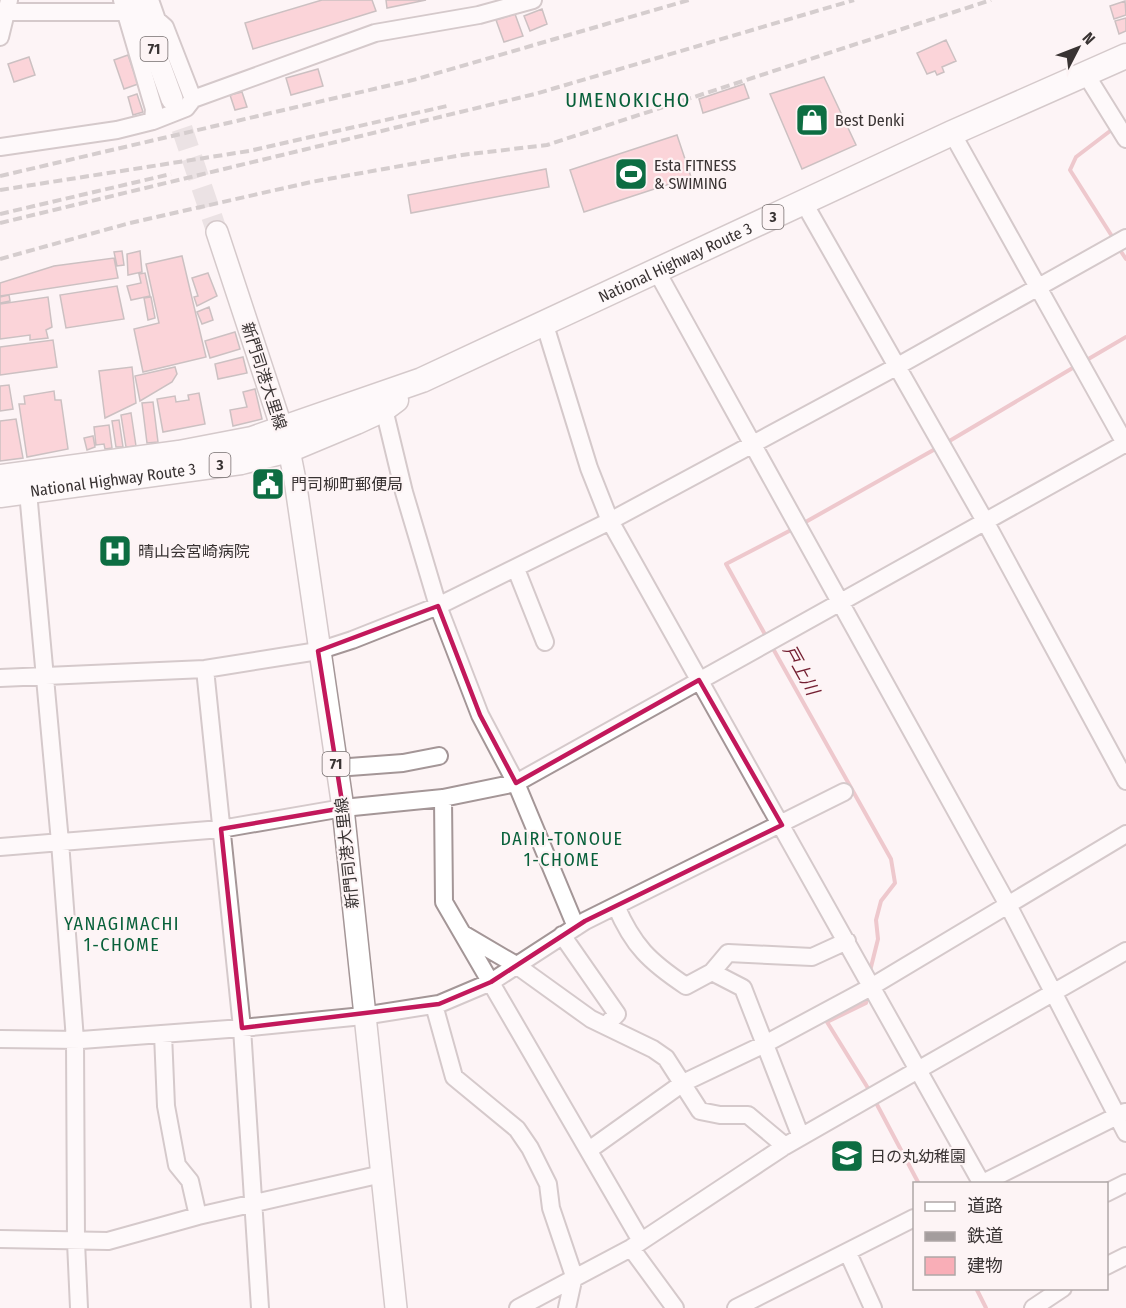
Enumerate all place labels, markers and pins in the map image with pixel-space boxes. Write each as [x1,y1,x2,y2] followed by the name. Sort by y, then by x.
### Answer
[794,102,830,138] shop icon: Best Denki
[835,111,905,130] place label: Best Denki
[613,156,649,192] sports icon: Esta FITNESS & SWIMING
[654,156,736,193] place label: Esta FITNESS & SWIMING
[250,466,286,502] public building icon: 門司柳町郵便局
[291,475,403,494] place label: 門司柳町郵便局
[97,533,133,569] hospital icon: 晴山会宮崎病院
[138,542,250,561] place label: 晴山会宮崎病院
[829,1138,865,1174] school or university icon: 日の丸幼稚園
[870,1147,966,1166] place label: 日の丸幼稚園

